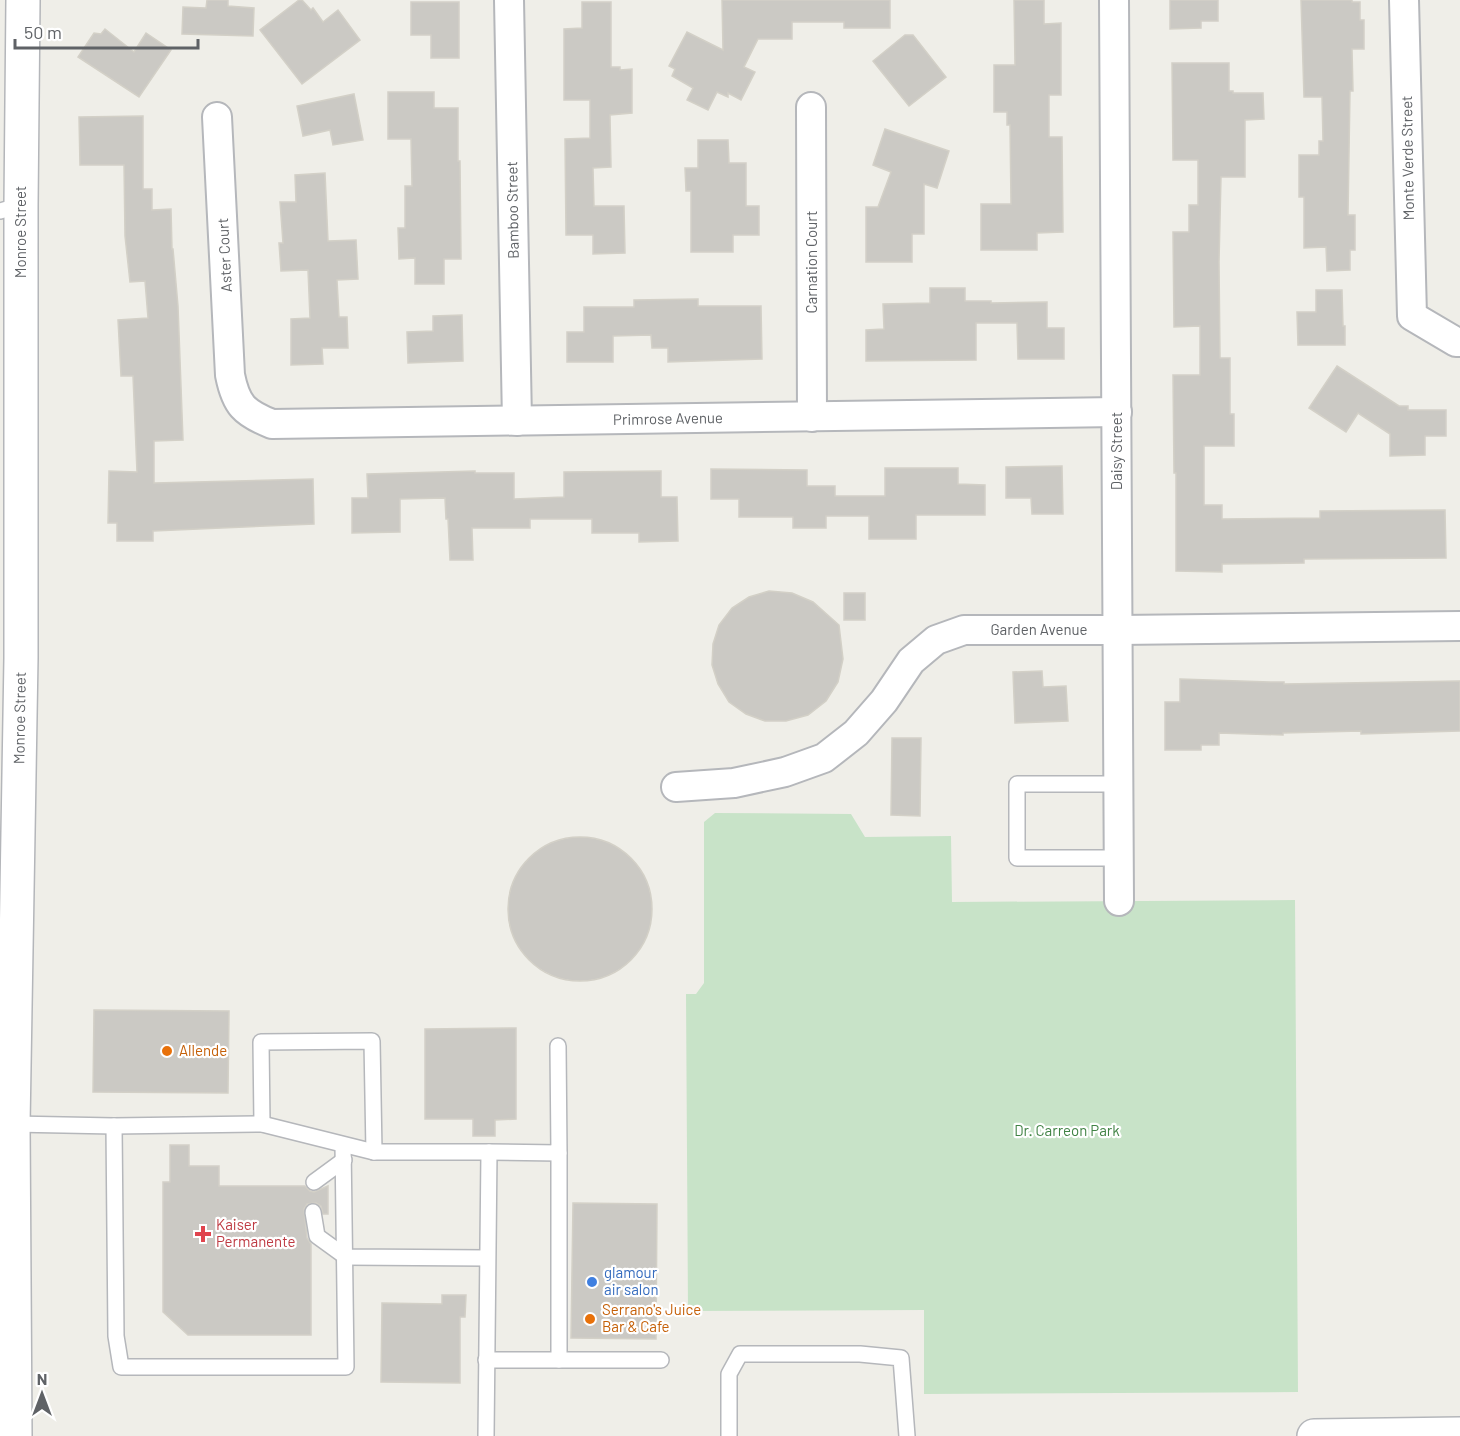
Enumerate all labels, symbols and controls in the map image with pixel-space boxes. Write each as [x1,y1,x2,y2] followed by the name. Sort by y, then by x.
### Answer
[15,12,198,50] scale bar
[24,21,62,43] text: 50 m
[1397,95,1417,221] street label: Monte Verde Street
[502,161,522,259] street label: Bamboo Street
[11,186,29,278] street label: Monroe Street
[802,211,820,313] street label: Carnation Court
[213,217,235,293] street label: Aster Court
[613,408,723,428] street label: Primrose Avenue
[1107,412,1125,490] street label: Daisy Street
[990,620,1088,638] street label: Garden Avenue
[9,672,29,764] street label: Monroe Street
[179,1041,227,1059] place label: Allende
[160,1044,174,1058] marker: Allende
[1014,1121,1120,1139] park label: Dr. Carreon Park
[216,1215,295,1250] place label: Kaiser Permanente
[194,1225,212,1243] marker: Kaiser Permanente
[604,1263,659,1298] place label: glamour air salon
[585,1275,599,1289] marker: glamour air salon
[602,1300,701,1335] place label: Serrano's Juice Bar & Cafe
[583,1312,597,1326] marker: Serrano's Juice Bar & Cafe
[12,1364,72,1424] north arrow
[37,1369,47,1388] text: N

